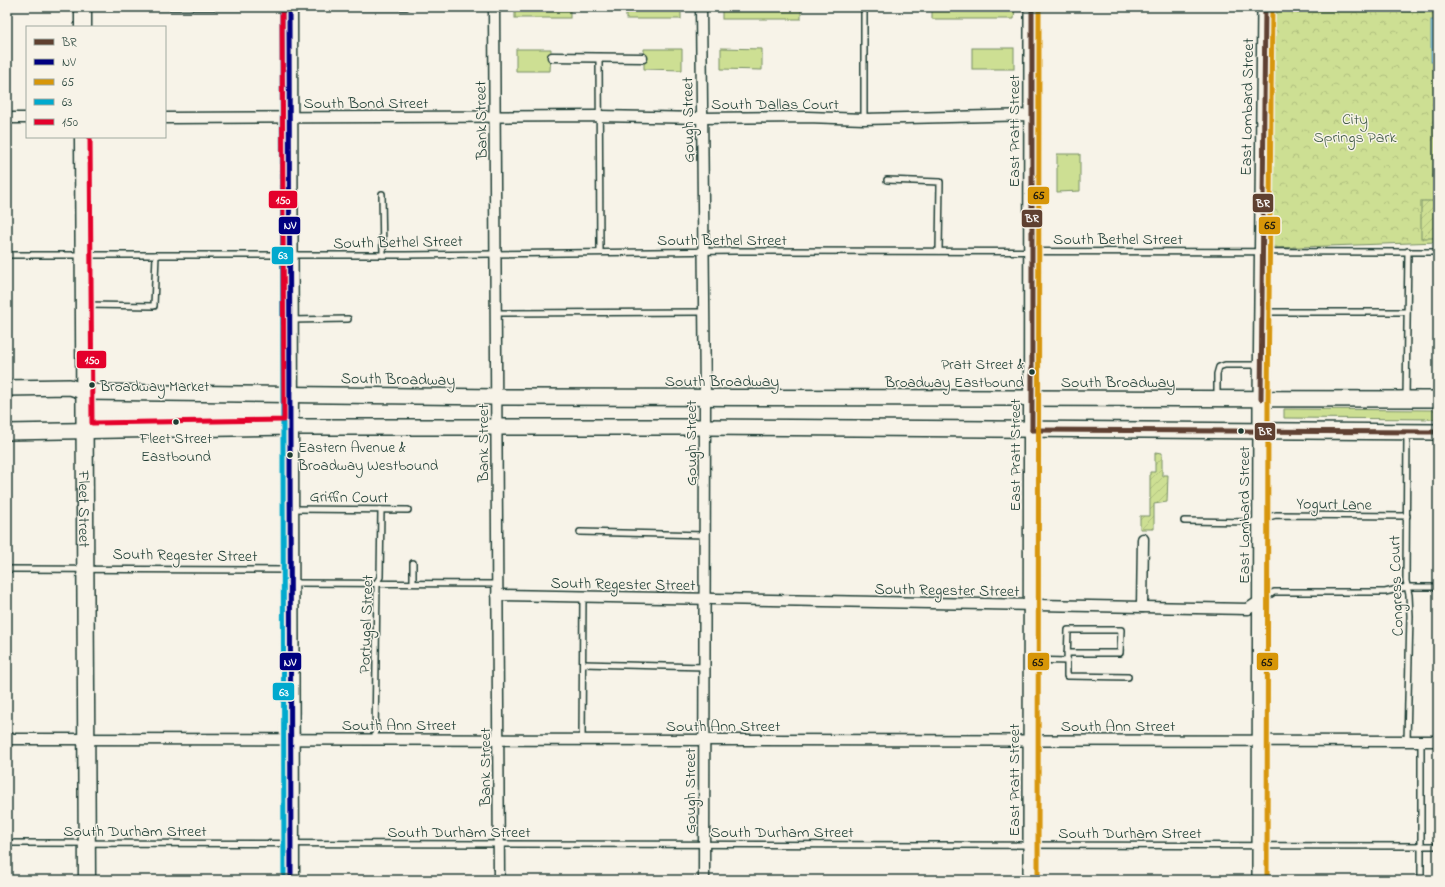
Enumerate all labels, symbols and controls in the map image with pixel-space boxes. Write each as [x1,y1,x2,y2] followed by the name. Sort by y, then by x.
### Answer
[26,26,166,138] legend
[61,34,77,52] text: BR
[1235,37,1261,176] street label: East Lombard Street
[62,54,76,72] text: NV
[62,74,74,92] text: 65
[1003,74,1027,187] street label: East Pratt Street
[676,76,702,163] street label: Gough Street
[469,80,495,160] street label: Bank Street
[304,92,429,116] street label: South Bond Street
[711,93,840,117] street label: South Dallas Court
[62,94,72,112] text: 63
[1314,108,1397,150] park label: City Springs Park
[62,114,78,132] text: 150
[1027,186,1050,205] line badge: 65
[1032,188,1045,204] text: 65
[268,190,298,209] line badge: 150
[276,193,291,209] text: 150
[1252,193,1274,213] line badge: BR
[1255,196,1271,212] text: BR
[1021,209,1043,228] line badge: BR
[1024,211,1040,227] text: BR
[278,216,301,235] line badge: NV
[1258,216,1281,235] line badge: 65
[284,218,297,234] text: NV
[1263,218,1276,234] text: 65
[1053,228,1184,252] street label: South Bethel Street
[657,229,788,253] street label: South Bethel Street
[333,230,464,256] street label: South Bethel Street
[271,246,294,265] line badge: 63
[277,248,288,264] text: 63
[76,350,107,369] line badge: 150
[85,353,100,369] text: 150
[884,354,1025,395] place label: Pratt Street & Broadway Eastbound
[341,367,455,393] street label: South Broadway
[1027,367,1037,377] marker: Pratt Street & Broadway Eastbound
[665,370,779,394] street label: South Broadway
[1061,371,1175,395] street label: South Broadway
[99,376,209,399] place label: Broadway Market
[87,380,97,390] marker: Broadway Market
[1004,398,1028,511] street label: East Pratt Street
[680,399,704,486] street label: Gough Street
[472,403,496,483] street label: Bank Street
[171,417,181,427] marker: Fleet Street Eastbound
[1254,422,1276,441] line badge: BR
[1257,424,1273,440] text: BR
[1236,426,1246,436] unlabelled marker
[139,428,212,468] place label: Fleet Street Eastbound
[297,437,439,478] place label: Eastern Avenue & Broadway Westbound
[1233,445,1257,584] street label: East Lombard Street
[285,450,295,460] marker: Eastern Avenue & Broadway Westbound
[71,469,95,548] street label: Fleet Street
[309,485,389,511] street label: Griffin Court
[1296,492,1373,518] street label: Yogurt Lane
[1383,534,1411,637] street label: Congress Court
[112,543,258,569] street label: South Regester Street
[550,572,696,598] street label: South Regester Street
[353,574,381,674] street label: Portugal Street
[874,578,1020,604] street label: South Regester Street
[279,652,302,671] line badge: NV
[1027,652,1050,671] line badge: 65
[1256,652,1279,671] line badge: 65
[284,655,297,671] text: NV
[1031,655,1044,671] text: 65
[1260,655,1273,671] text: 65
[272,682,295,701] line badge: 63
[278,685,289,701] text: 63
[342,714,457,738] street label: South Ann Street
[666,715,781,739] street label: South Ann Street
[1061,715,1176,739] street label: South Ann Street
[1003,723,1027,836] street label: East Pratt Street
[474,727,498,807] street label: Bank Street
[679,747,703,834] street label: Gough Street
[63,820,207,844] street label: South Durham Street
[387,821,531,845] street label: South Durham Street
[710,821,854,845] street label: South Durham Street
[1058,822,1202,846] street label: South Durham Street

